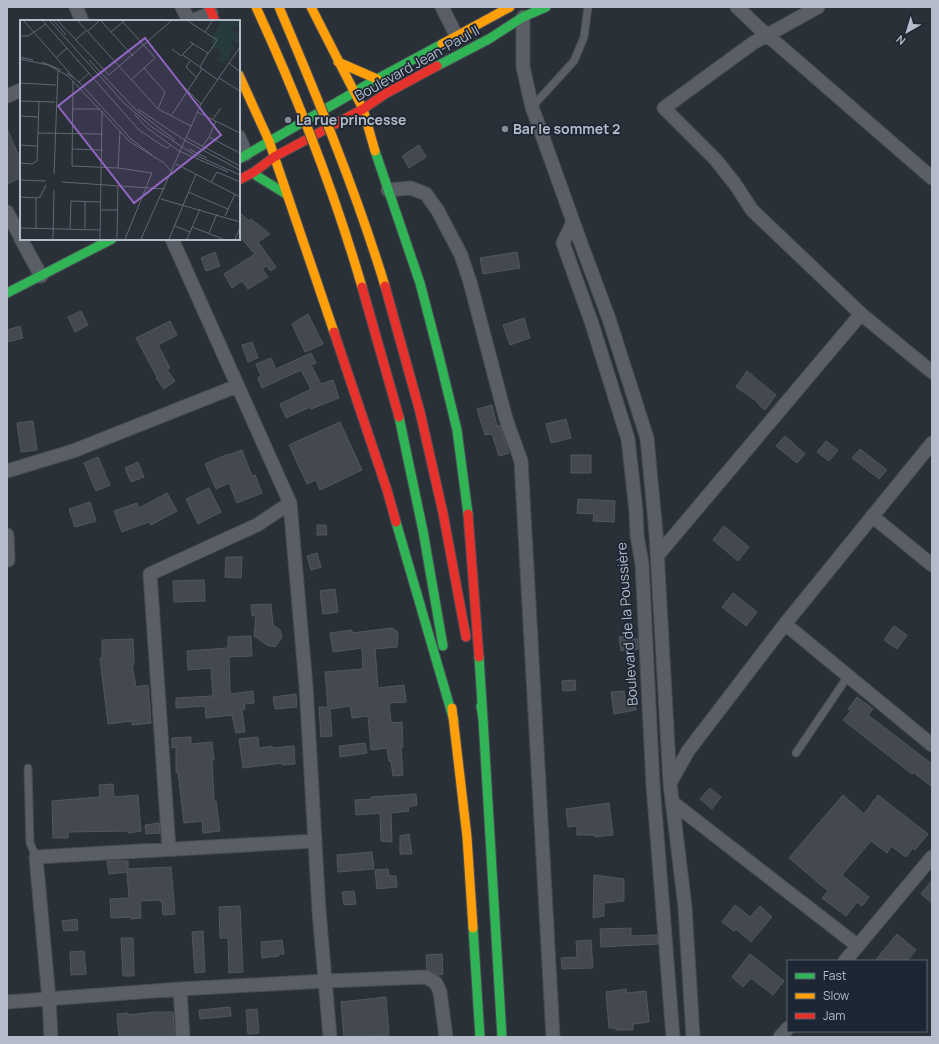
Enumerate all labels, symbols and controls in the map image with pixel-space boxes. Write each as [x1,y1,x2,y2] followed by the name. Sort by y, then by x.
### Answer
[887,12,927,52] north arrow
[20,20,240,240] inset map
[351,20,483,105] street label: Boulevard Jean-Paul II
[893,32,908,49] text: N
[296,110,407,129] place label: La rue princesse
[283,115,293,125] marker: La rue princesse
[513,119,620,138] place label: Bar le sommet 2
[500,124,510,134] marker: Bar le sommet 2
[611,541,642,707] street label: Boulevard de la Poussière
[787,960,927,1032] legend
[823,967,847,984] text: Fast
[823,987,849,1004] text: Slow
[823,1007,845,1024] text: Jam

